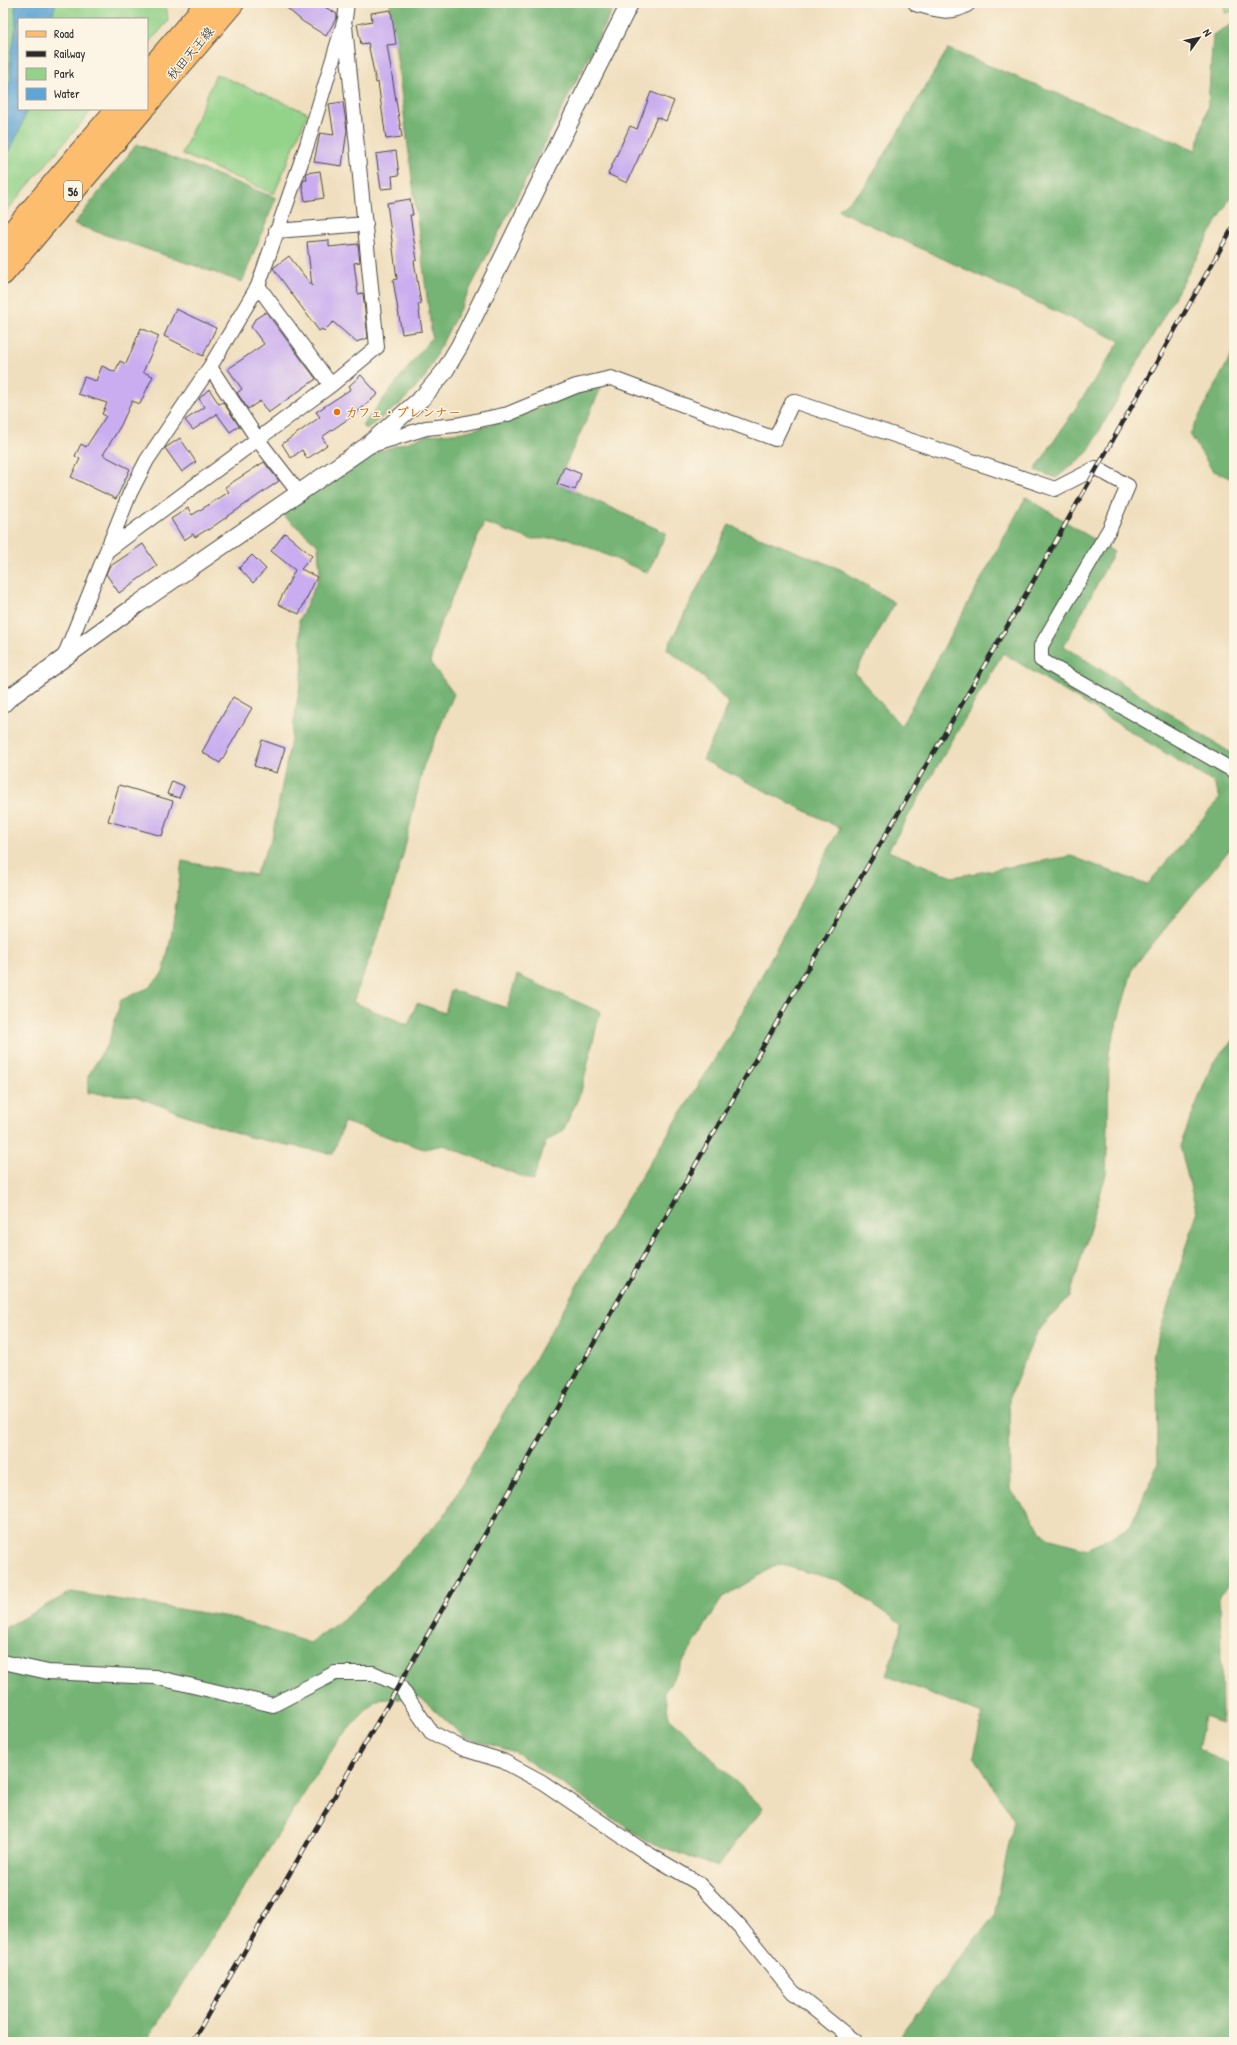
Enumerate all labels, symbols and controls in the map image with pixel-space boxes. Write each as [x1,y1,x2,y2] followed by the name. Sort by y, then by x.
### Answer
[18,18,148,110] legend
[1179,18,1219,58] north arrow
[162,22,218,84] street label: 秋田天王線
[54,25,74,42] text: Road
[1200,26,1215,39] text: N
[54,45,85,62] text: Railway
[54,65,74,82] text: Park
[54,85,80,102] text: Water
[64,181,82,201] road number: 56
[345,403,461,421] place label: カフェ・ブレンナー
[332,407,342,417] marker: カフェ・ブレンナー

